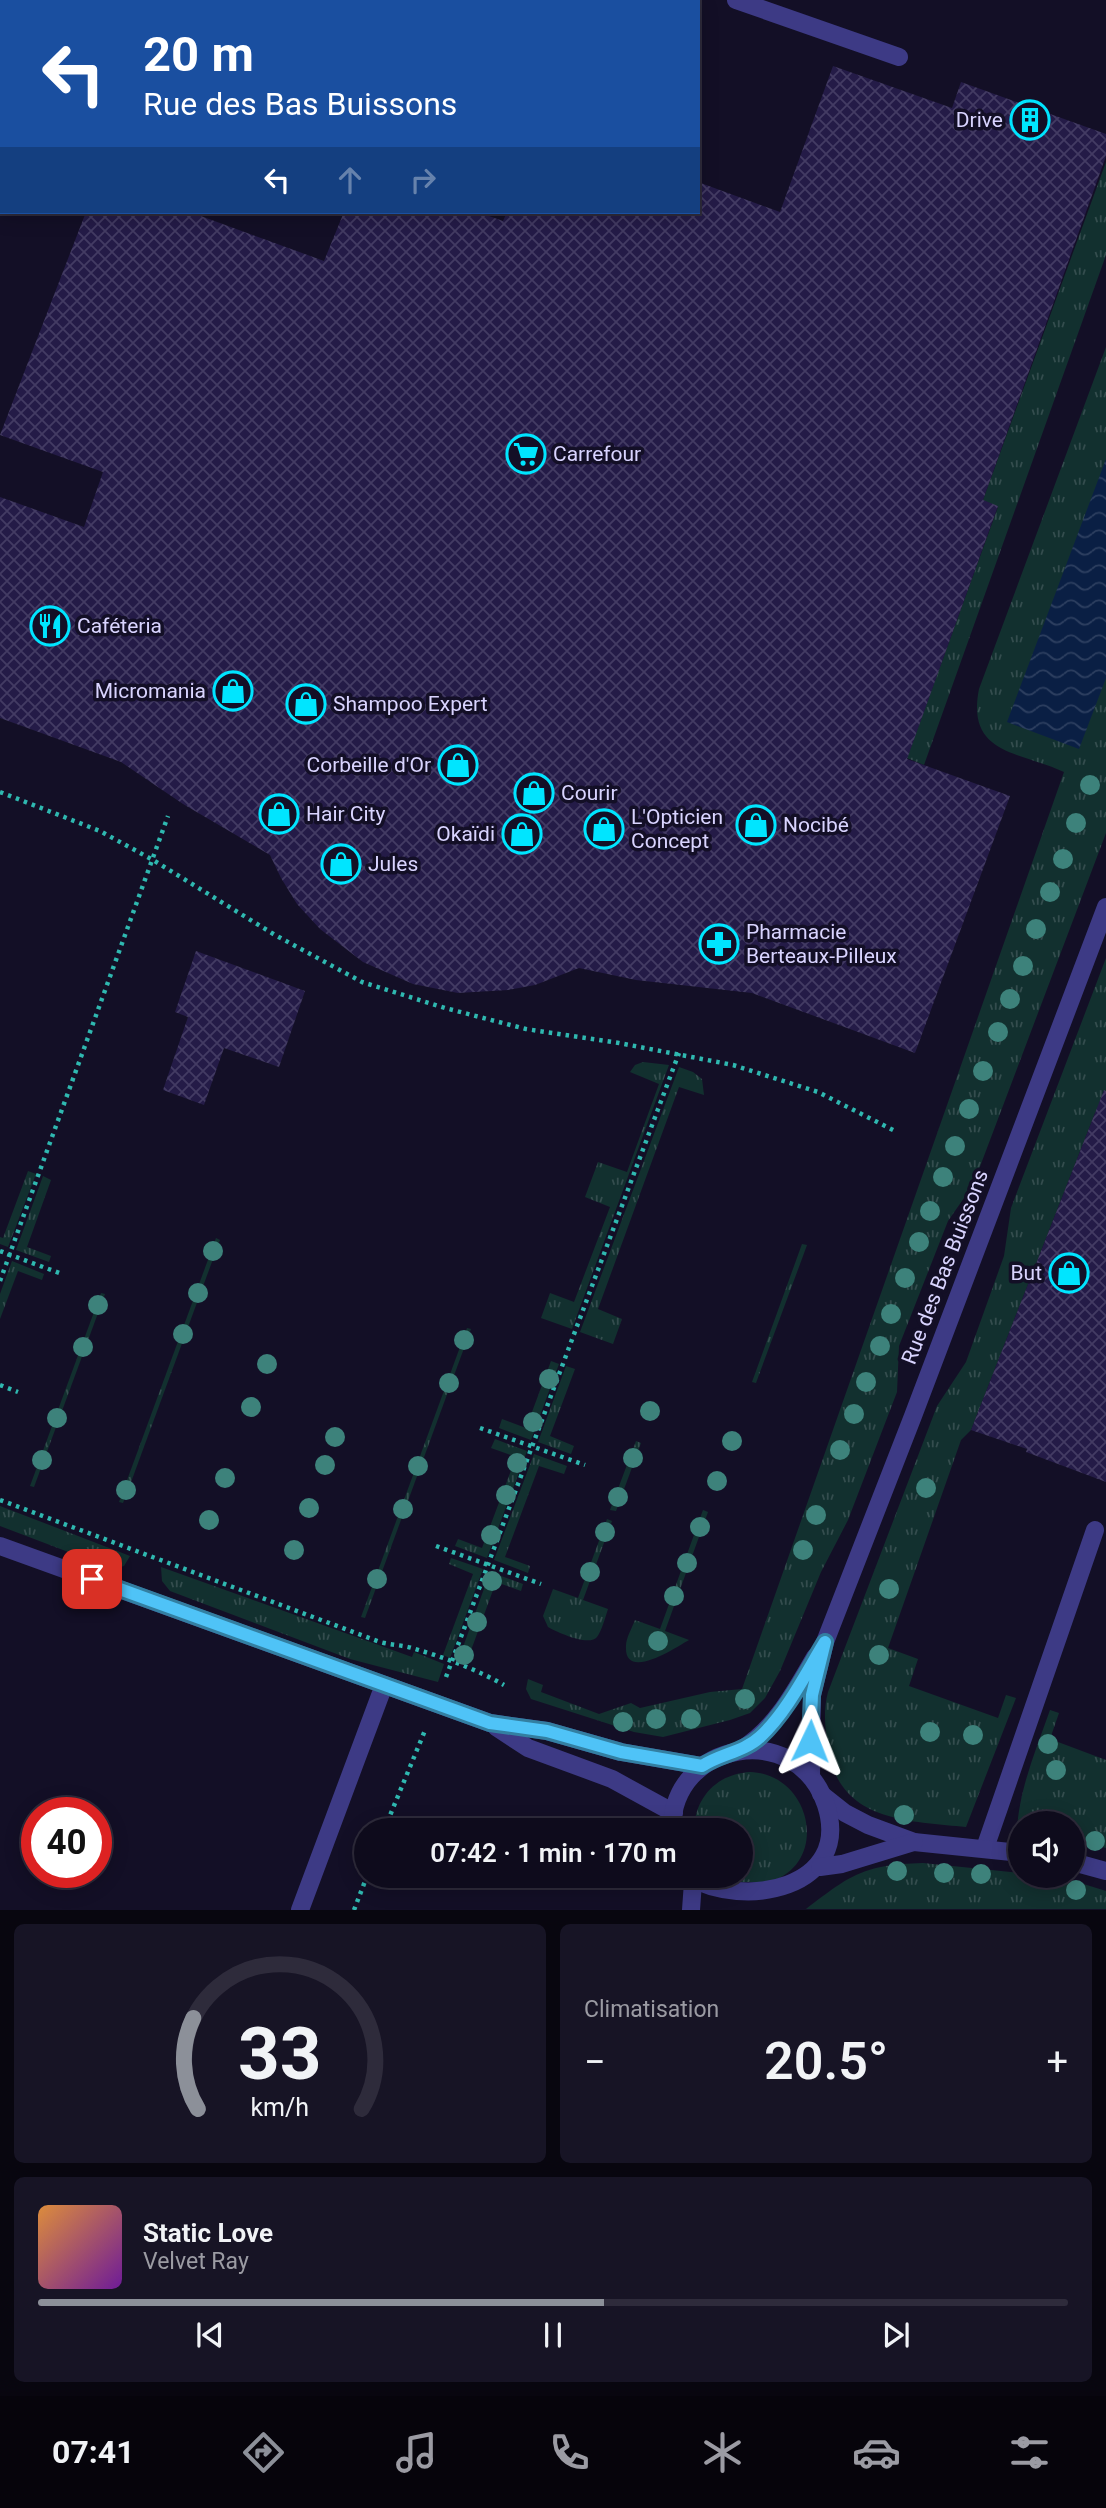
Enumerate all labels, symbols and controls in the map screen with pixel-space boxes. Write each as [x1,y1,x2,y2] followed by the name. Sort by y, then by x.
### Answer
[143,26,254,83] text: 20 m
[28,28,119,119] icon: left
[143,85,457,123] text: Rue des Bas Buissons
[1009,99,1051,141] building icon: Drive
[956,108,1003,132] place label: Drive
[258,161,296,199] icon: left
[331,161,369,199] icon: ahead
[404,161,442,199] icon: right
[505,433,547,475] supermarket icon: Carrefour
[553,442,641,466] place label: Carrefour
[29,605,71,647] restaurant icon: Caféteria
[77,614,162,638] place label: Caféteria
[212,670,254,712] shop icon: Micromania
[95,679,206,703] place label: Micromania
[285,683,327,725] shop icon: Shampoo Expert
[333,692,488,716] place label: Shampoo Expert
[437,744,479,786] shop icon: Corbeille d'Or
[307,753,431,777] place label: Corbeille d'Or
[513,772,555,814] shop icon: Courir
[561,781,618,805] place label: Courir
[258,793,300,835] shop icon: Hair City
[306,802,385,826] place label: Hair City
[735,804,777,846] shop icon: Nocibé
[631,805,723,853] place label: L'Opticien Concept
[583,808,625,850] shop icon: L'Opticien Concept
[501,813,543,855] shop icon: Okaïdi
[783,813,849,837] place label: Nocibé
[436,822,495,846] place label: Okaïdi
[320,843,362,885] shop icon: Jules
[368,852,418,876] place label: Jules
[746,920,897,968] place label: Pharmacie Berteaux-Pilleux
[698,923,740,965] pharmacy icon: Pharmacie Berteaux-Pilleux
[897,1166,993,1368] street label: Rue des Bas Buissons
[1048,1252,1090,1294] shop icon: But
[1010,1261,1042,1285] place label: But
[62,1549,122,1609] pin
[73,1560,111,1598] icon: arrive
[773,1704,847,1778] position arrow
[21,1797,112,1888] speed limit sign: 40
[1008,1811,1085,1888] map controls
[1008,1811,1085,1888] button: sound
[430,1838,677,1868] text: 07:42 · 1 min · 170 m
[584,1996,719,2023] text: Climatisation
[238,2012,322,2098] text: 33
[764,2031,888,2092] text: 20.5°
[584,2040,606,2084] text: −
[1046,2040,1068,2084] text: +
[251,2093,309,2122] text: km/h
[143,2218,273,2248] text: Static Love
[143,2248,249,2275] text: Velvet Ray
[191,2316,229,2354] icon: previous
[534,2316,572,2354] icon: pause
[877,2316,915,2354] icon: next
[239,2428,288,2477] icon: directions
[392,2428,441,2477] icon: music
[545,2428,594,2477] icon: phone
[698,2428,747,2477] icon: climate
[852,2428,901,2477] icon: car
[1005,2428,1054,2477] icon: filters
[52,2433,135,2471] text: 07:41

